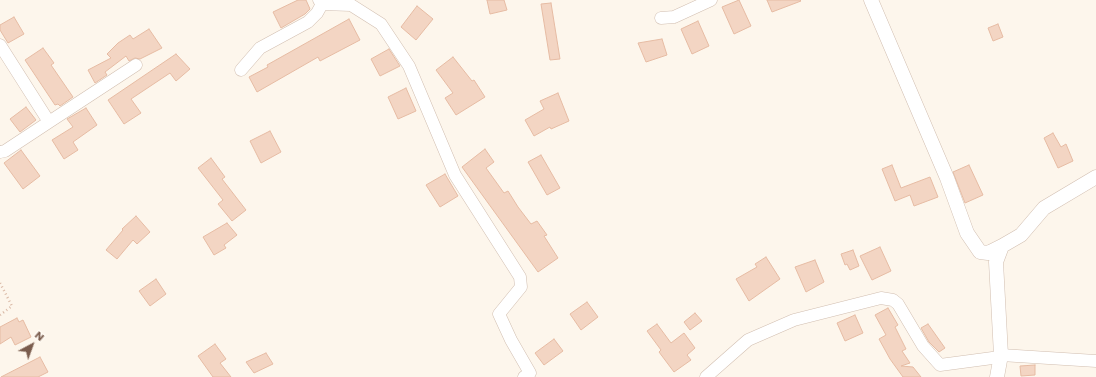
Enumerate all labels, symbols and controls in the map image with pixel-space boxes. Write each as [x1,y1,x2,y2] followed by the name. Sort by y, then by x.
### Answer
[12,325,52,365] north arrow
[31,327,48,345] text: N

